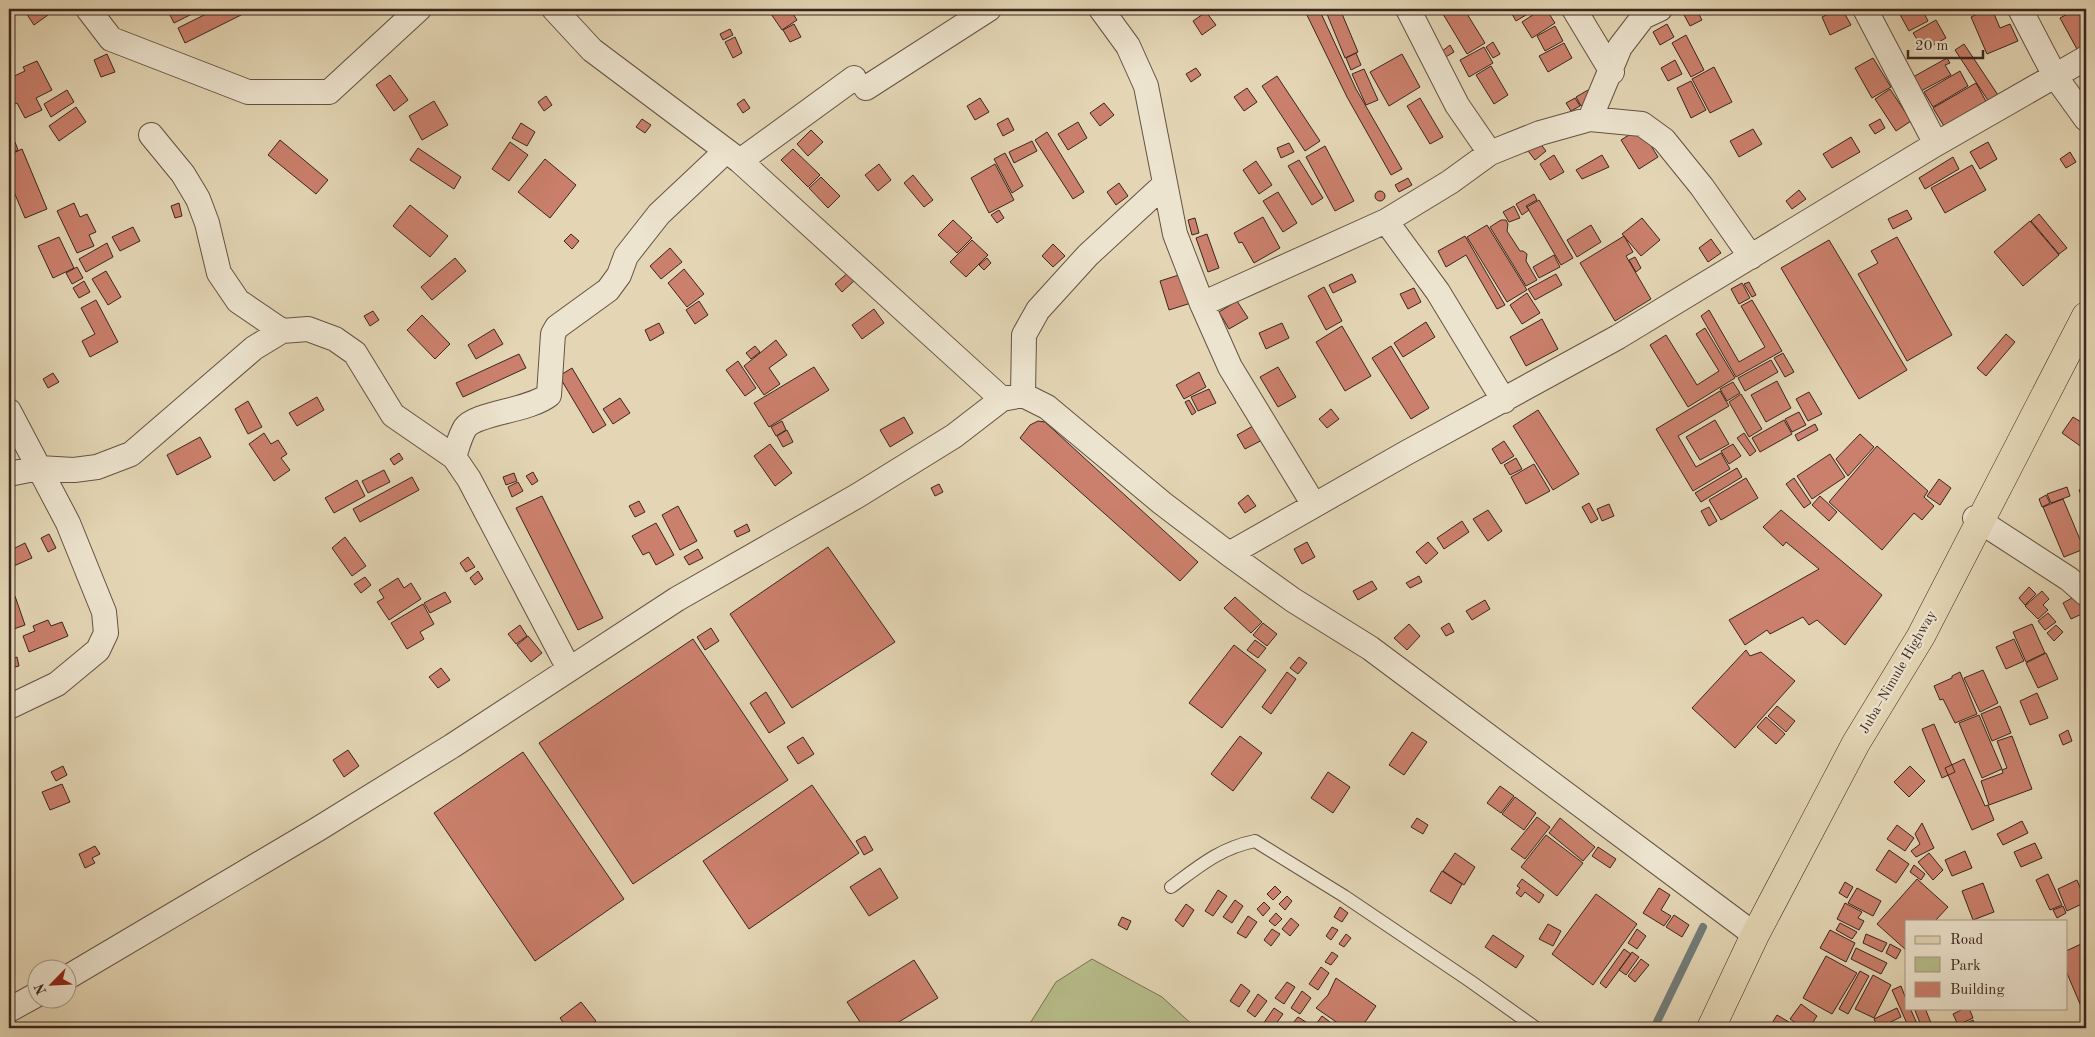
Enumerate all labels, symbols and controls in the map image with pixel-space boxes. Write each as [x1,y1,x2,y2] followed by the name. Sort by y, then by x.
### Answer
[1908,28,1982,60] scale bar
[1915,39,1949,54] text: 20 m
[1857,608,1939,736] street label: Juba–Nimule Highway
[1905,920,2068,1010] legend
[1950,933,1984,948] text: Road
[1950,959,1981,974] text: Park
[28,960,78,1010] north arrow
[32,981,50,997] text: N
[1950,983,2005,998] text: Building

